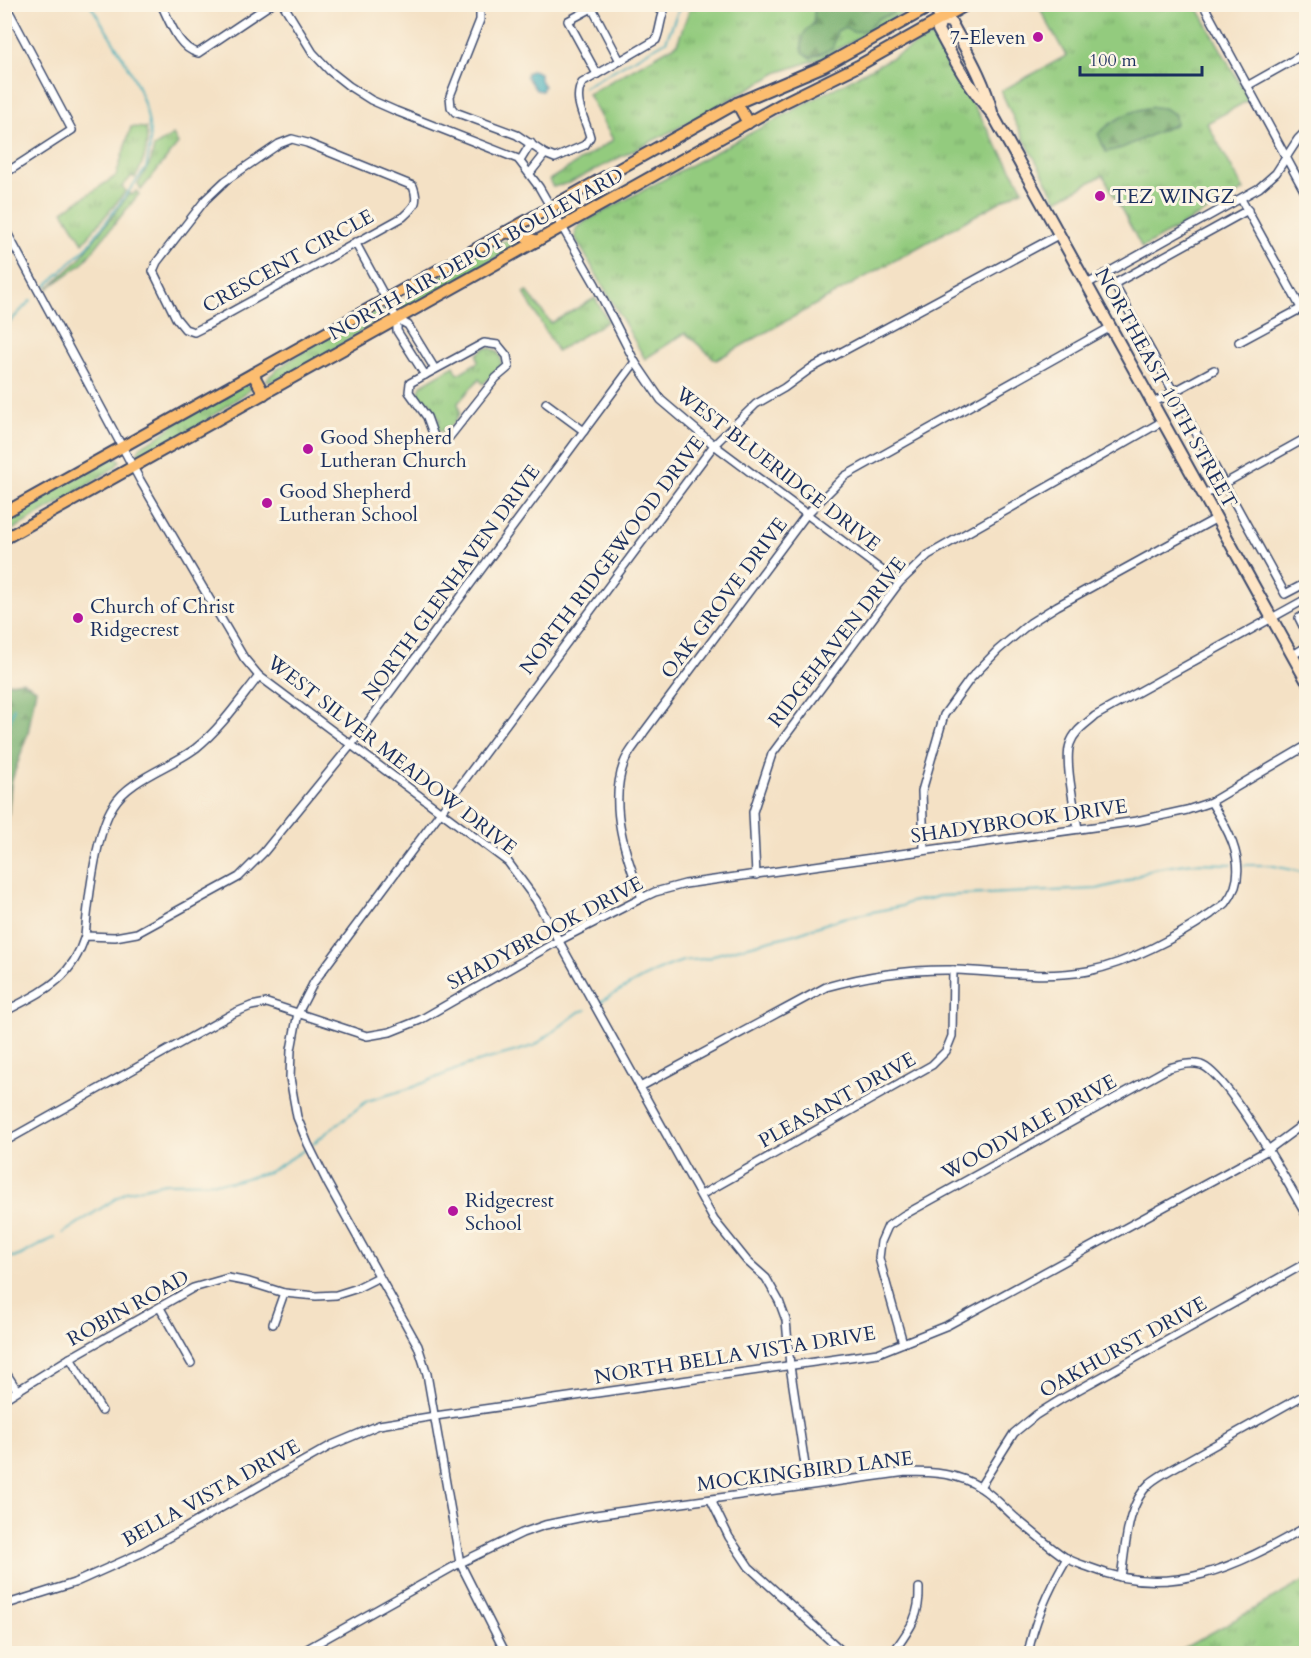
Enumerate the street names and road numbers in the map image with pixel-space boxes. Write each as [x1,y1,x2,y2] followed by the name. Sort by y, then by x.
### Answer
[324,161,628,347] street label: NORTH AIR DEPOT BOULEVARD
[198,203,378,319] street label: CRESCENT CIRCLE
[1088,263,1244,514] street label: NORTHEAST 10TH STREET
[669,380,886,558] street label: WEST BLUERIDGE DRIVE
[513,430,711,680] street label: NORTH RIDGEWOOD DRIVE
[356,459,546,707] street label: NORTH GLENHAVEN DRIVE
[654,512,794,684] street label: OAK GROVE DRIVE
[762,551,912,733] street label: RIDGEHAVEN DRIVE
[261,648,522,861] street label: WEST SILVER MEADOW DRIVE
[909,792,1129,850] street label: SHADYBROOK DRIVE
[442,870,648,996] street label: SHADYBROOK DRIVE
[754,1046,920,1154] street label: PLEASANT DRIVE
[936,1068,1121,1187] street label: WOODVALE DRIVE
[62,1263,194,1353] street label: ROBIN ROAD
[1035,1290,1211,1404] street label: OAKHURST DRIVE
[592,1319,878,1391] street label: NORTH BELLA VISTA DRIVE
[117,1433,305,1553] street label: BELLA VISTA DRIVE
[695,1444,915,1498] street label: MOCKINGBIRD LANE

